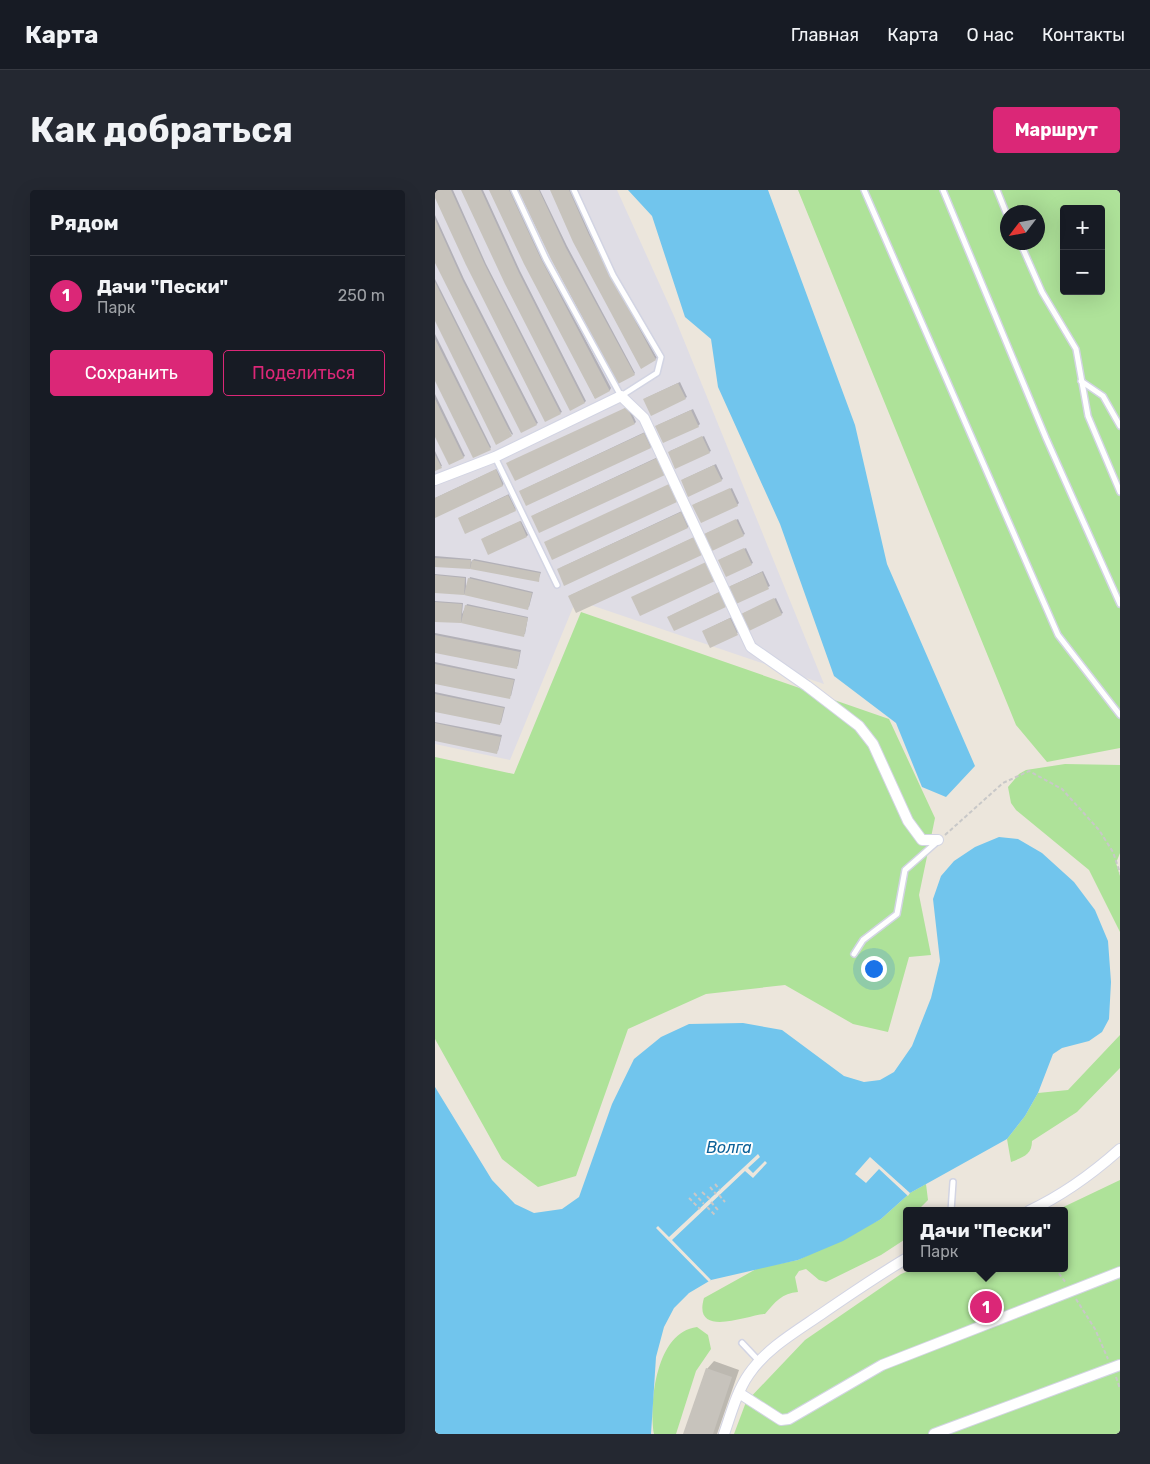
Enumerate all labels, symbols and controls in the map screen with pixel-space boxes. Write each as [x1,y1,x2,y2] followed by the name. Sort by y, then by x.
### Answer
[25,21,98,49] text: Карта
[791,24,859,46] text: Главная
[887,24,939,46] text: Карта
[967,24,1014,46] text: О нас
[1042,24,1125,46] text: Контакты
[993,107,1120,153] button: Маршрут
[30,109,293,151] text: Как добраться
[1000,205,1045,250] north arrow
[1060,205,1105,295] map controls
[1060,205,1105,250] button: +
[50,210,119,235] text: Рядом
[1060,250,1105,295] button: −
[97,275,228,298] text: Дачи "Пески"
[62,286,70,305] text: 1
[338,286,385,305] text: 250 m
[97,298,135,317] text: Парк
[50,350,213,396] button: Сохранить
[223,350,385,396] button: Поделиться
[861,956,887,982] your location
[706,1138,752,1157] water label: Волга
[903,1207,1068,1272] popup
[920,1219,1051,1242] text: Дачи "Пески"
[920,1242,958,1261] text: Парк
[970,1288,1002,1326] pin: 1

